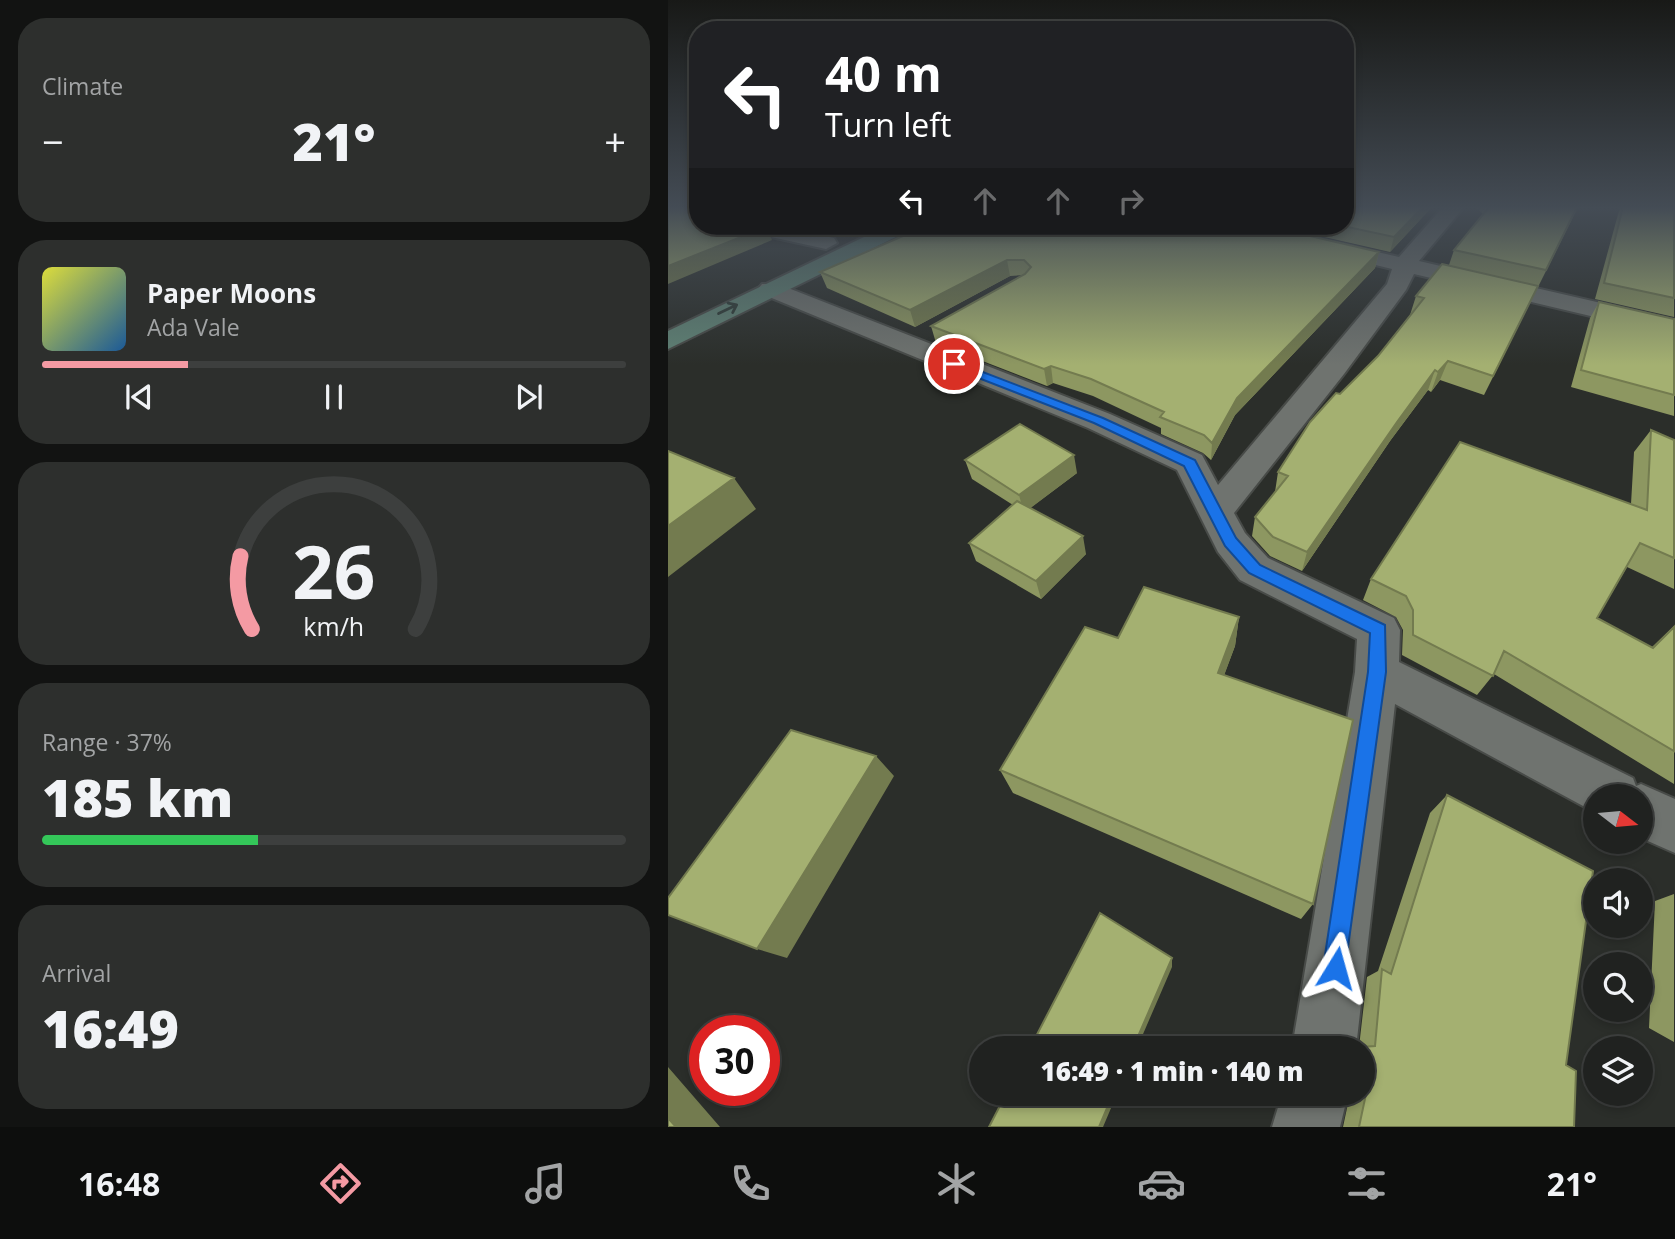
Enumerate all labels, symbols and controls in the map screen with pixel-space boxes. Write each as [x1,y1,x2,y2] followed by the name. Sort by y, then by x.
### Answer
[825,40,942,106] text: 40 m
[710,49,801,140] icon: left
[42,70,123,102] text: Climate
[825,103,951,146] text: Turn left
[293,105,375,176] text: 21°
[42,115,64,167] text: −
[604,115,626,167] text: +
[893,182,931,220] icon: left
[966,182,1004,220] icon: ahead
[1039,182,1077,220] icon: ahead
[1112,182,1150,220] icon: right
[147,275,316,311] text: Paper Moons
[717,302,738,316] one-way arrow
[147,311,240,343] text: Ada Vale
[924,334,984,394] pin
[935,345,973,383] icon: arrive
[120,378,158,416] icon: previous
[315,378,353,416] icon: pause
[510,378,548,416] icon: next
[292,522,376,621] text: 26
[304,609,364,643] text: km/h
[42,726,172,758] text: Range · 37%
[42,761,233,832] text: 185 km
[1583,784,1653,854] north arrow
[1583,784,1653,1106] map controls
[1583,868,1653,938] button: sound
[1299,931,1373,1005] position arrow
[1583,952,1653,1022] button: search
[42,957,111,989] text: Arrival
[42,992,179,1063] text: 16:49
[689,1015,780,1106] speed limit sign: 30
[1583,1036,1653,1106] button: layers
[1041,1053,1303,1089] text: 16:49 · 1 min · 140 m
[316,1159,365,1208] icon: directions
[521,1159,570,1208] icon: music
[726,1159,775,1208] icon: phone
[932,1159,981,1208] icon: climate
[1137,1159,1186,1208] icon: car
[1342,1159,1391,1208] icon: filters
[78,1162,160,1205] text: 16:48
[1547,1162,1597,1205] text: 21°

